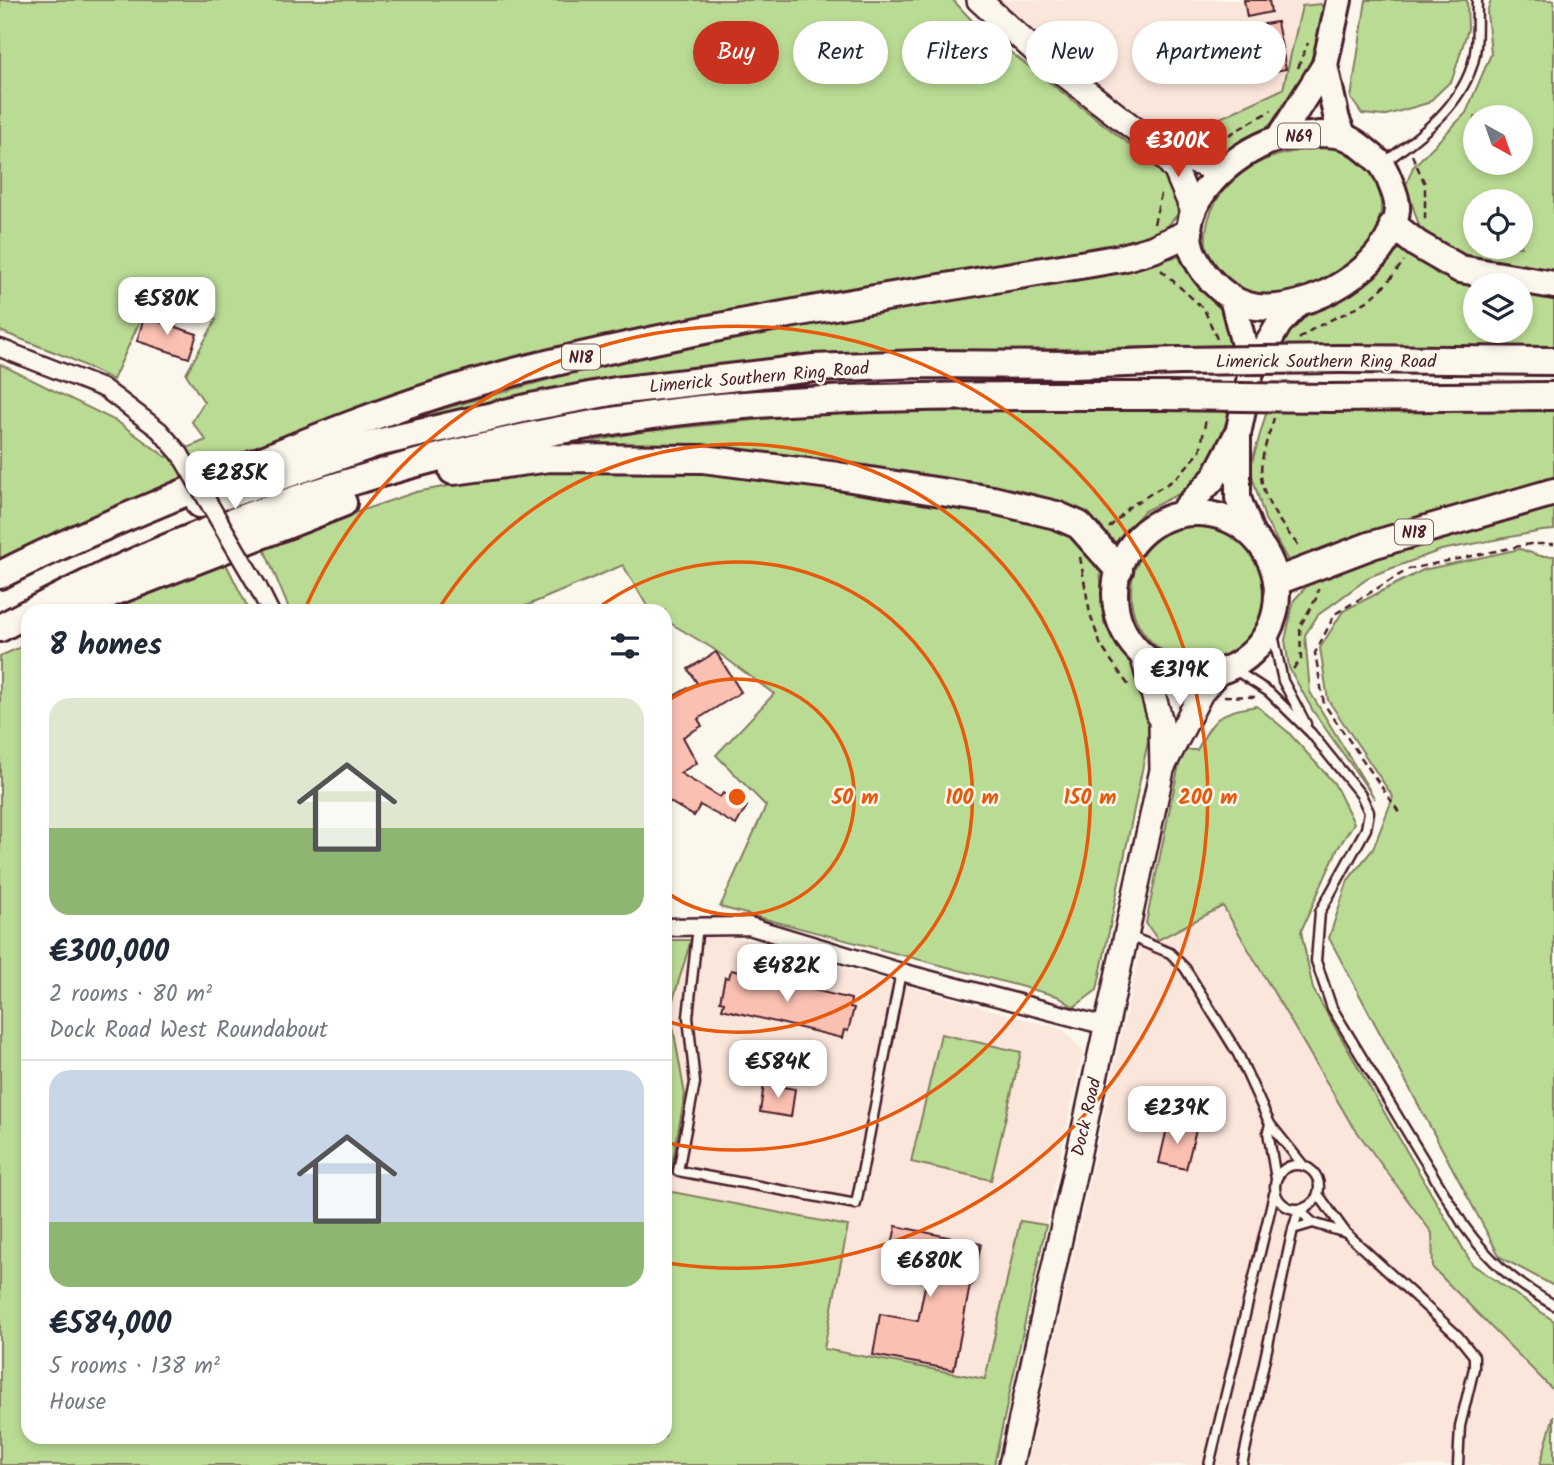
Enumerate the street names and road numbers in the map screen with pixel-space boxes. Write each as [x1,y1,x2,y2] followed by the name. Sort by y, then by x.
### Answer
[1278,124,1320,148] road number: N69
[562,344,600,370] road number: N18
[1216,348,1437,377] street label: Limerick Southern Ring Road
[648,354,871,403] street label: Limerick Southern Ring Road
[1395,520,1433,544] road number: N18
[1064,1074,1111,1159] street label: Dock Road

